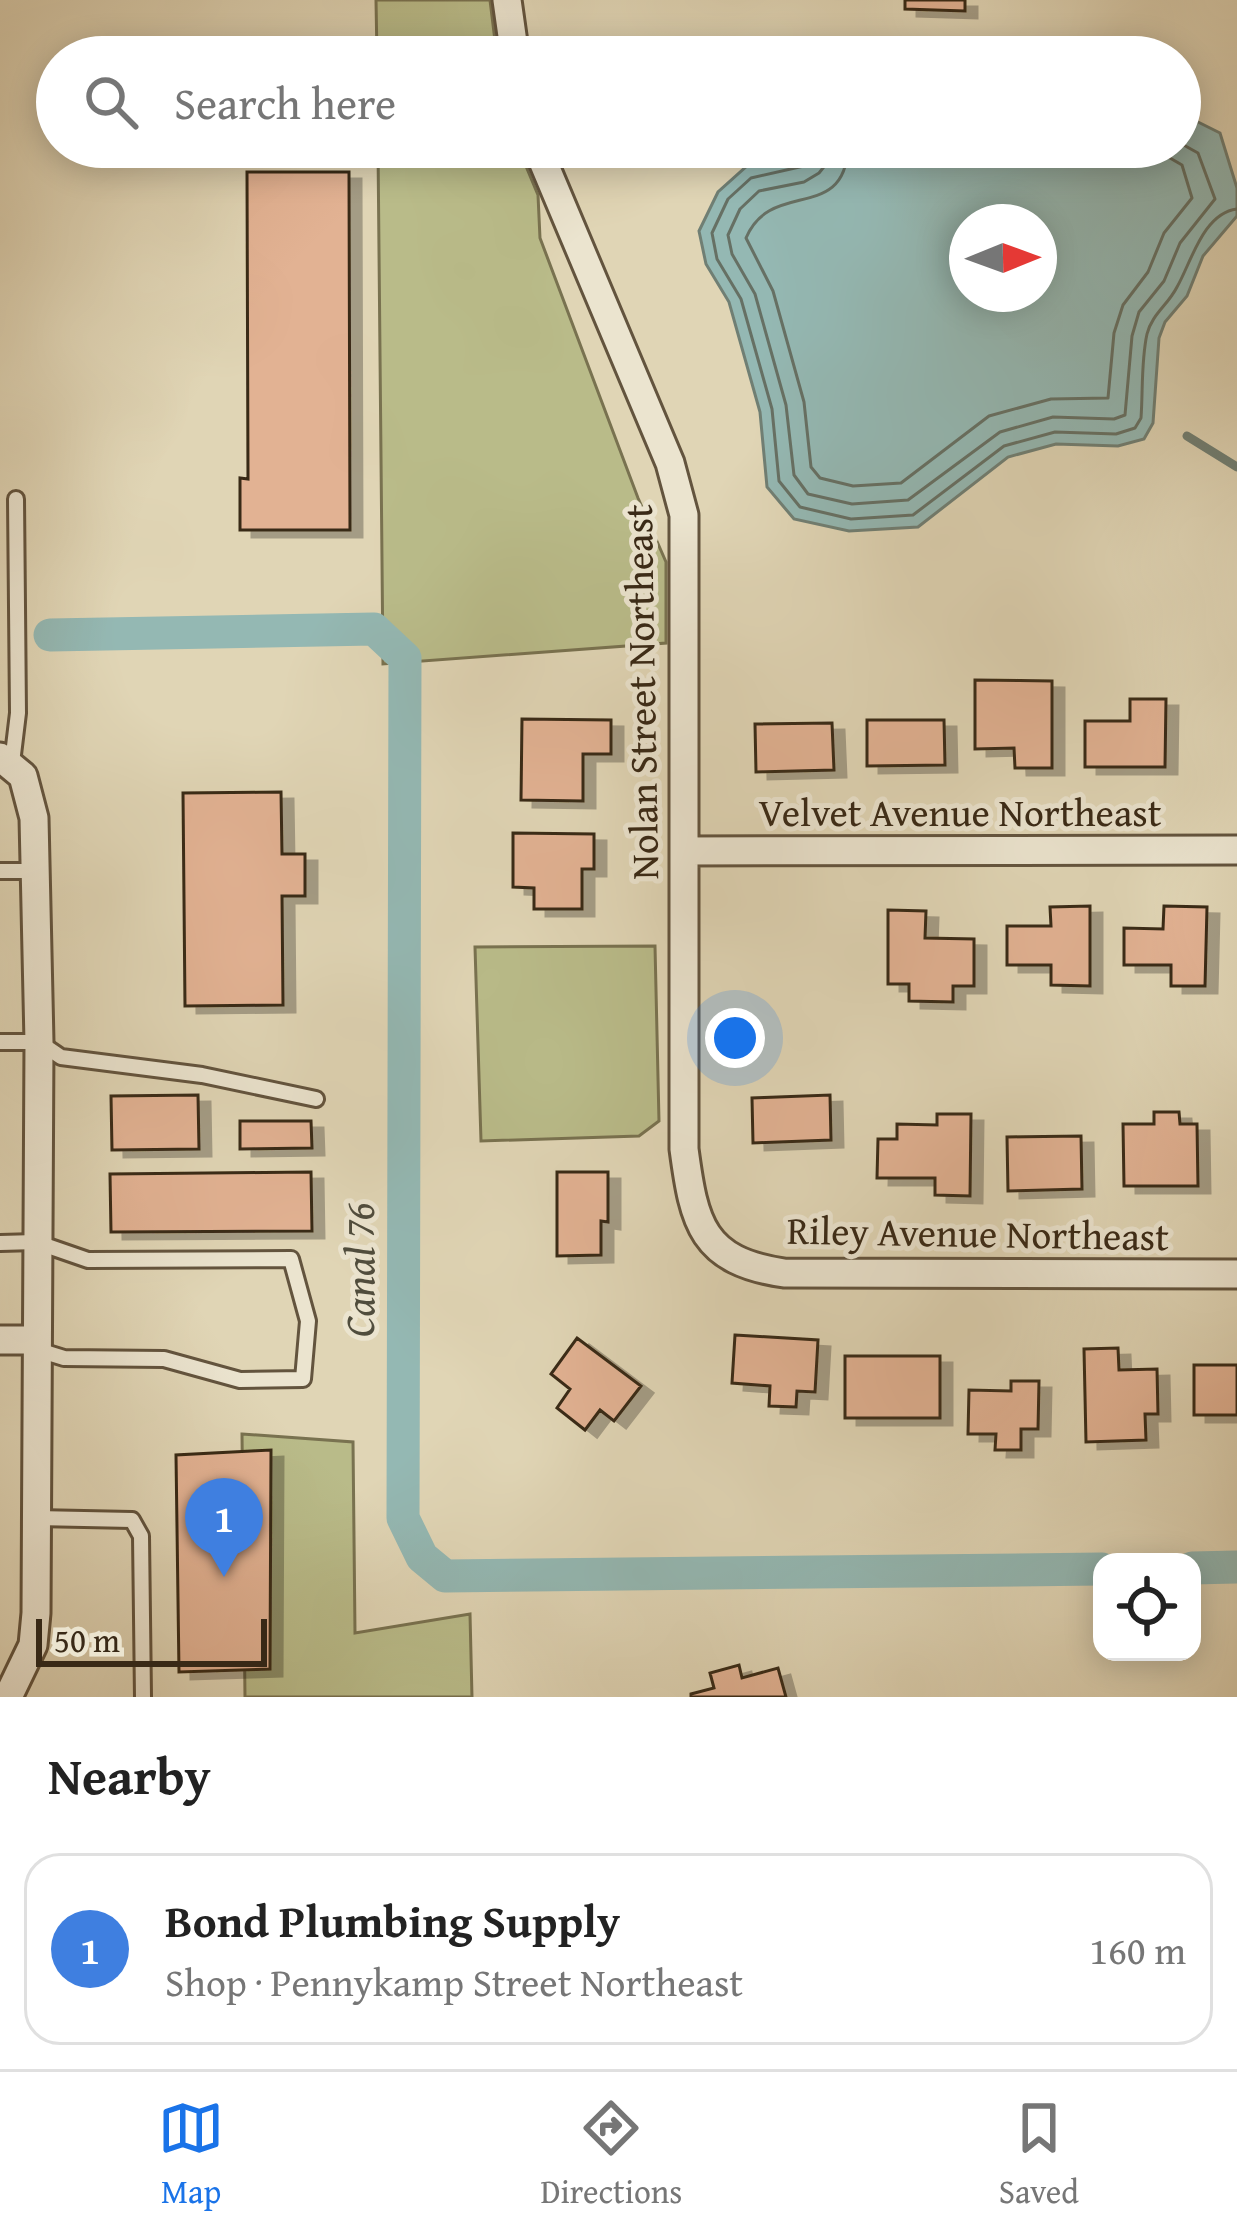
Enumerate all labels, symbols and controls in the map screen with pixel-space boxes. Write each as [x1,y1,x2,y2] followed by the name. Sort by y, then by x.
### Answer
[36,36,1201,168] search box
[78,69,144,135] icon: search
[174,70,396,135] text: Search here
[949,204,1057,312] north arrow
[609,503,672,880] street label: Nolan Street Northeast
[758,783,1162,840] street label: Velvet Avenue Northeast
[705,1008,765,1068] your location
[786,1201,1170,1264] street label: Riley Avenue Northeast
[328,1203,389,1337] water label: Canal 76
[185,1478,263,1577] pin: 1
[1093,1553,1201,1661] map controls
[1093,1553,1201,1661] button: locate
[36,1613,267,1666] scale bar
[54,1616,120,1664] text: 50 m
[48,1738,211,1813] text: Nearby
[165,1888,620,1953] text: Bond Plumbing Supply
[80,1921,100,1978] text: 1
[1089,1921,1186,1978] text: 160 m
[165,1953,743,2010] text: Shop · Pennykamp Street Northeast
[158,2095,224,2215] tab: Map
[541,2095,682,2215] tab: Directions
[999,2095,1079,2215] tab: Saved

